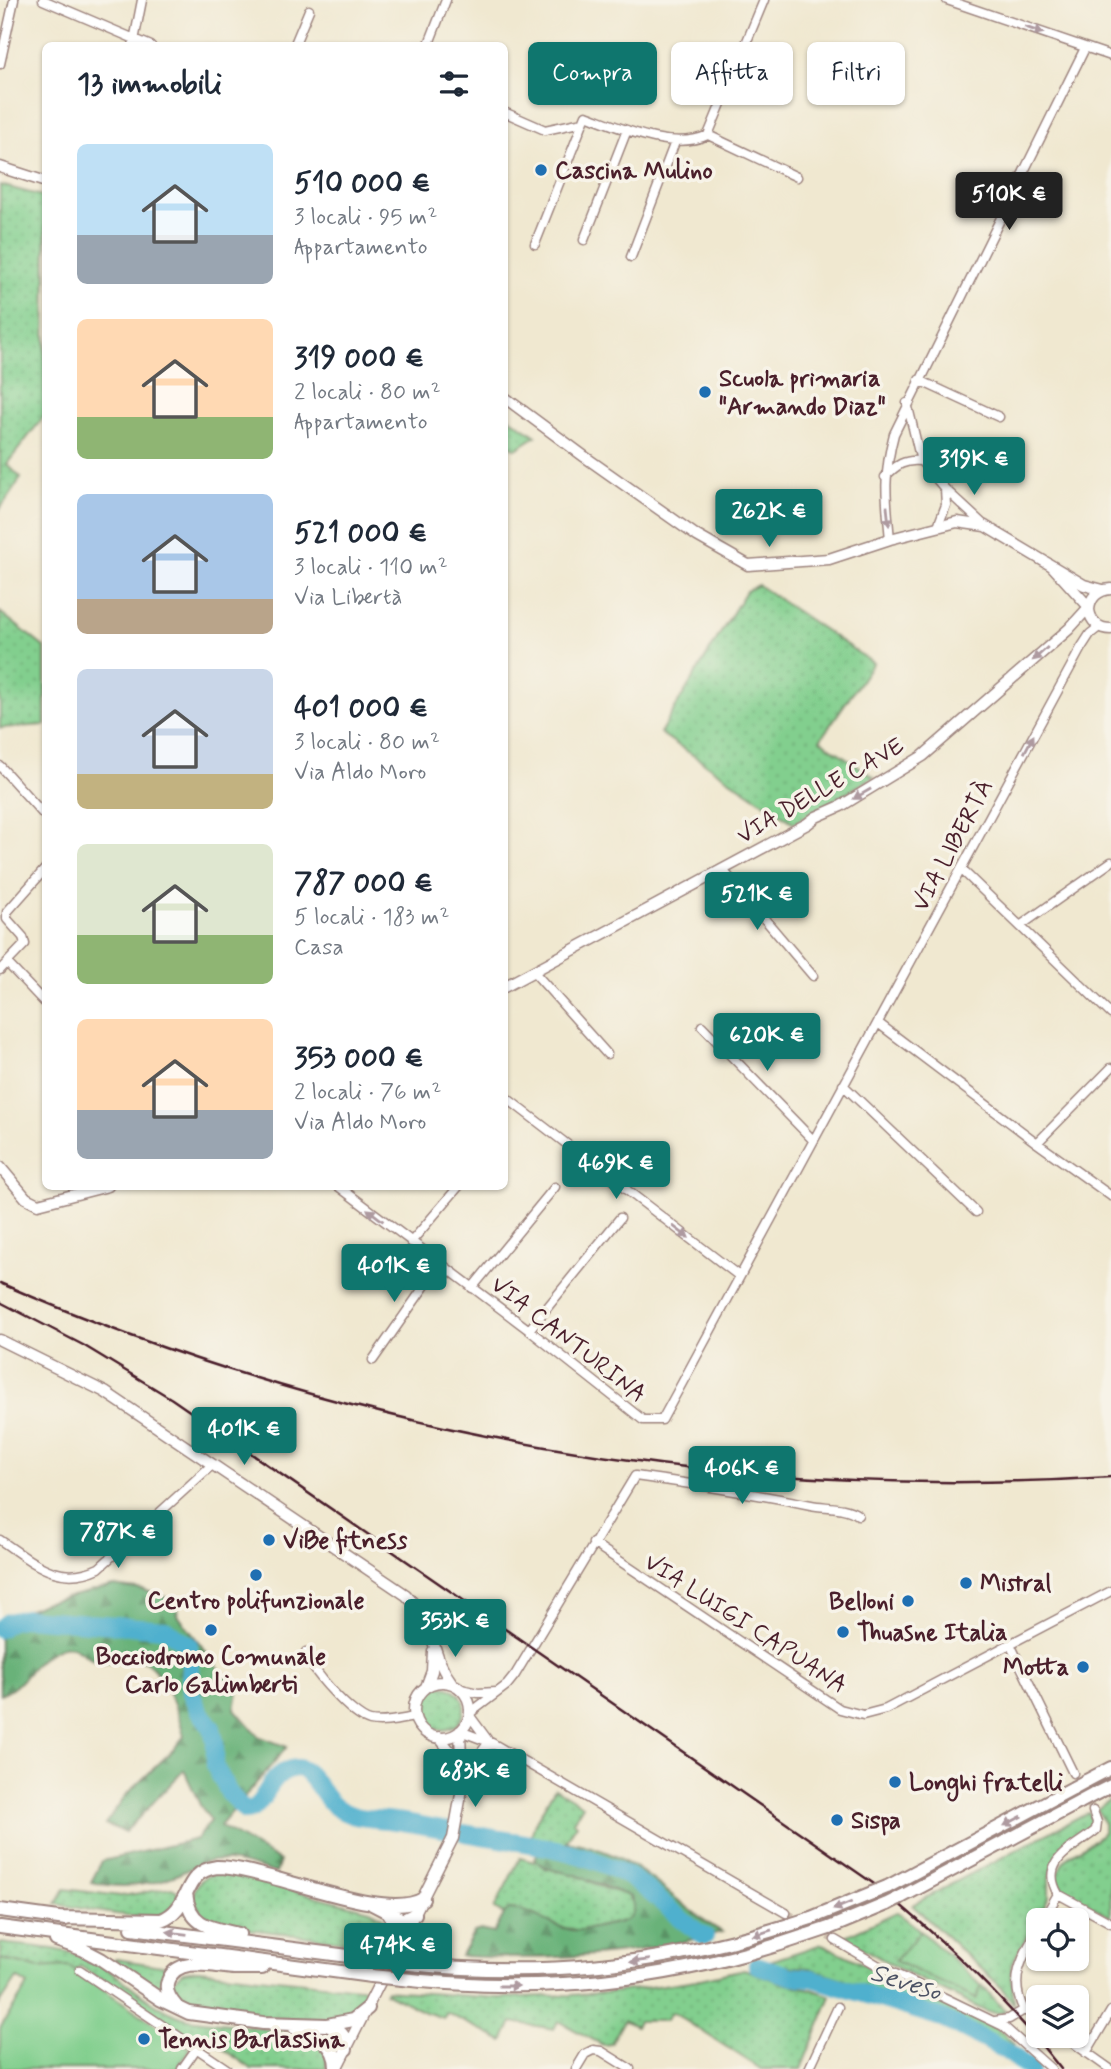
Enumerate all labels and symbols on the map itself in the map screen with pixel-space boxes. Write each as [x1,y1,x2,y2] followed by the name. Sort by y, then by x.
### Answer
[1024,25,1045,36] one-way arrow
[555,156,713,187] place label: Cascina Mulino
[533,162,549,178] marker: Cascina Mulino
[952,173,1066,232] pin: 510K €
[719,364,886,423] place label: Scuola primaria "Armando Diaz"
[697,384,713,400] marker: Scuola primaria "Armando Diaz"
[917,438,1031,497] pin: 319K €
[712,490,826,549] pin: 262K €
[883,505,894,527] one-way arrow
[1031,646,1049,662] one-way arrow
[731,731,910,852] street label: VIA DELLE CAVE
[1023,735,1035,754] one-way arrow
[906,774,1001,917] street label: VIA LIBERTÀ
[852,788,871,800] one-way arrow
[700,872,814,932] pin: 521K €
[710,1014,824,1073] pin: 620K €
[559,1142,673,1201] pin: 469K €
[366,1208,384,1222] one-way arrow
[672,1225,690,1240] one-way arrow
[337,1244,451,1304] pin: 401K €
[484,1270,652,1411] street label: VIA CANTURINA
[187,1408,301,1467] pin: 401K €
[685,1446,799,1506] pin: 406K €
[61,1510,175,1570] pin: 787K €
[283,1526,408,1557] place label: ViBe fitness
[261,1532,277,1548] marker: ViBe fitness
[638,1547,853,1702] street label: VIA LUIGI CAPUANA
[248,1567,264,1583] marker: Centro polifunzionale
[980,1569,1052,1600] place label: Mistral
[958,1575,974,1591] marker: Mistral
[147,1586,365,1617] place label: Centro polifunzionale
[829,1587,894,1618] place label: Belloni
[900,1593,916,1609] marker: Belloni
[398,1600,512,1659] pin: 353K €
[857,1618,1008,1649] place label: Thuasne Italia
[203,1622,219,1638] marker: Bocciodromo Comunale Carlo Galimberti
[835,1624,851,1640] marker: Thuasne Italia
[96,1642,326,1701] place label: Bocciodromo Comunale Carlo Galimberti
[1003,1653,1069,1684] place label: Motta
[1075,1659,1091,1675] marker: Motta
[418,1750,532,1809] pin: 683K €
[909,1768,1063,1802] place label: Longhi fratelli
[887,1774,903,1790] marker: Longhi fratelli
[851,1806,901,1837] place label: Sispa
[829,1812,845,1828] marker: Sispa
[1003,1815,1023,1826] one-way arrow
[831,1901,852,1912] one-way arrow
[341,1924,455,1983] pin: 474K €
[166,1928,188,1939] one-way arrow
[752,1929,773,1939] one-way arrow
[629,1956,651,1967] one-way arrow
[866,1956,946,2010] water label: Seveso
[498,1980,520,1992] one-way arrow
[158,2025,345,2056] place label: Tennis Barlassina
[136,2031,152,2047] marker: Tennis Barlassina

